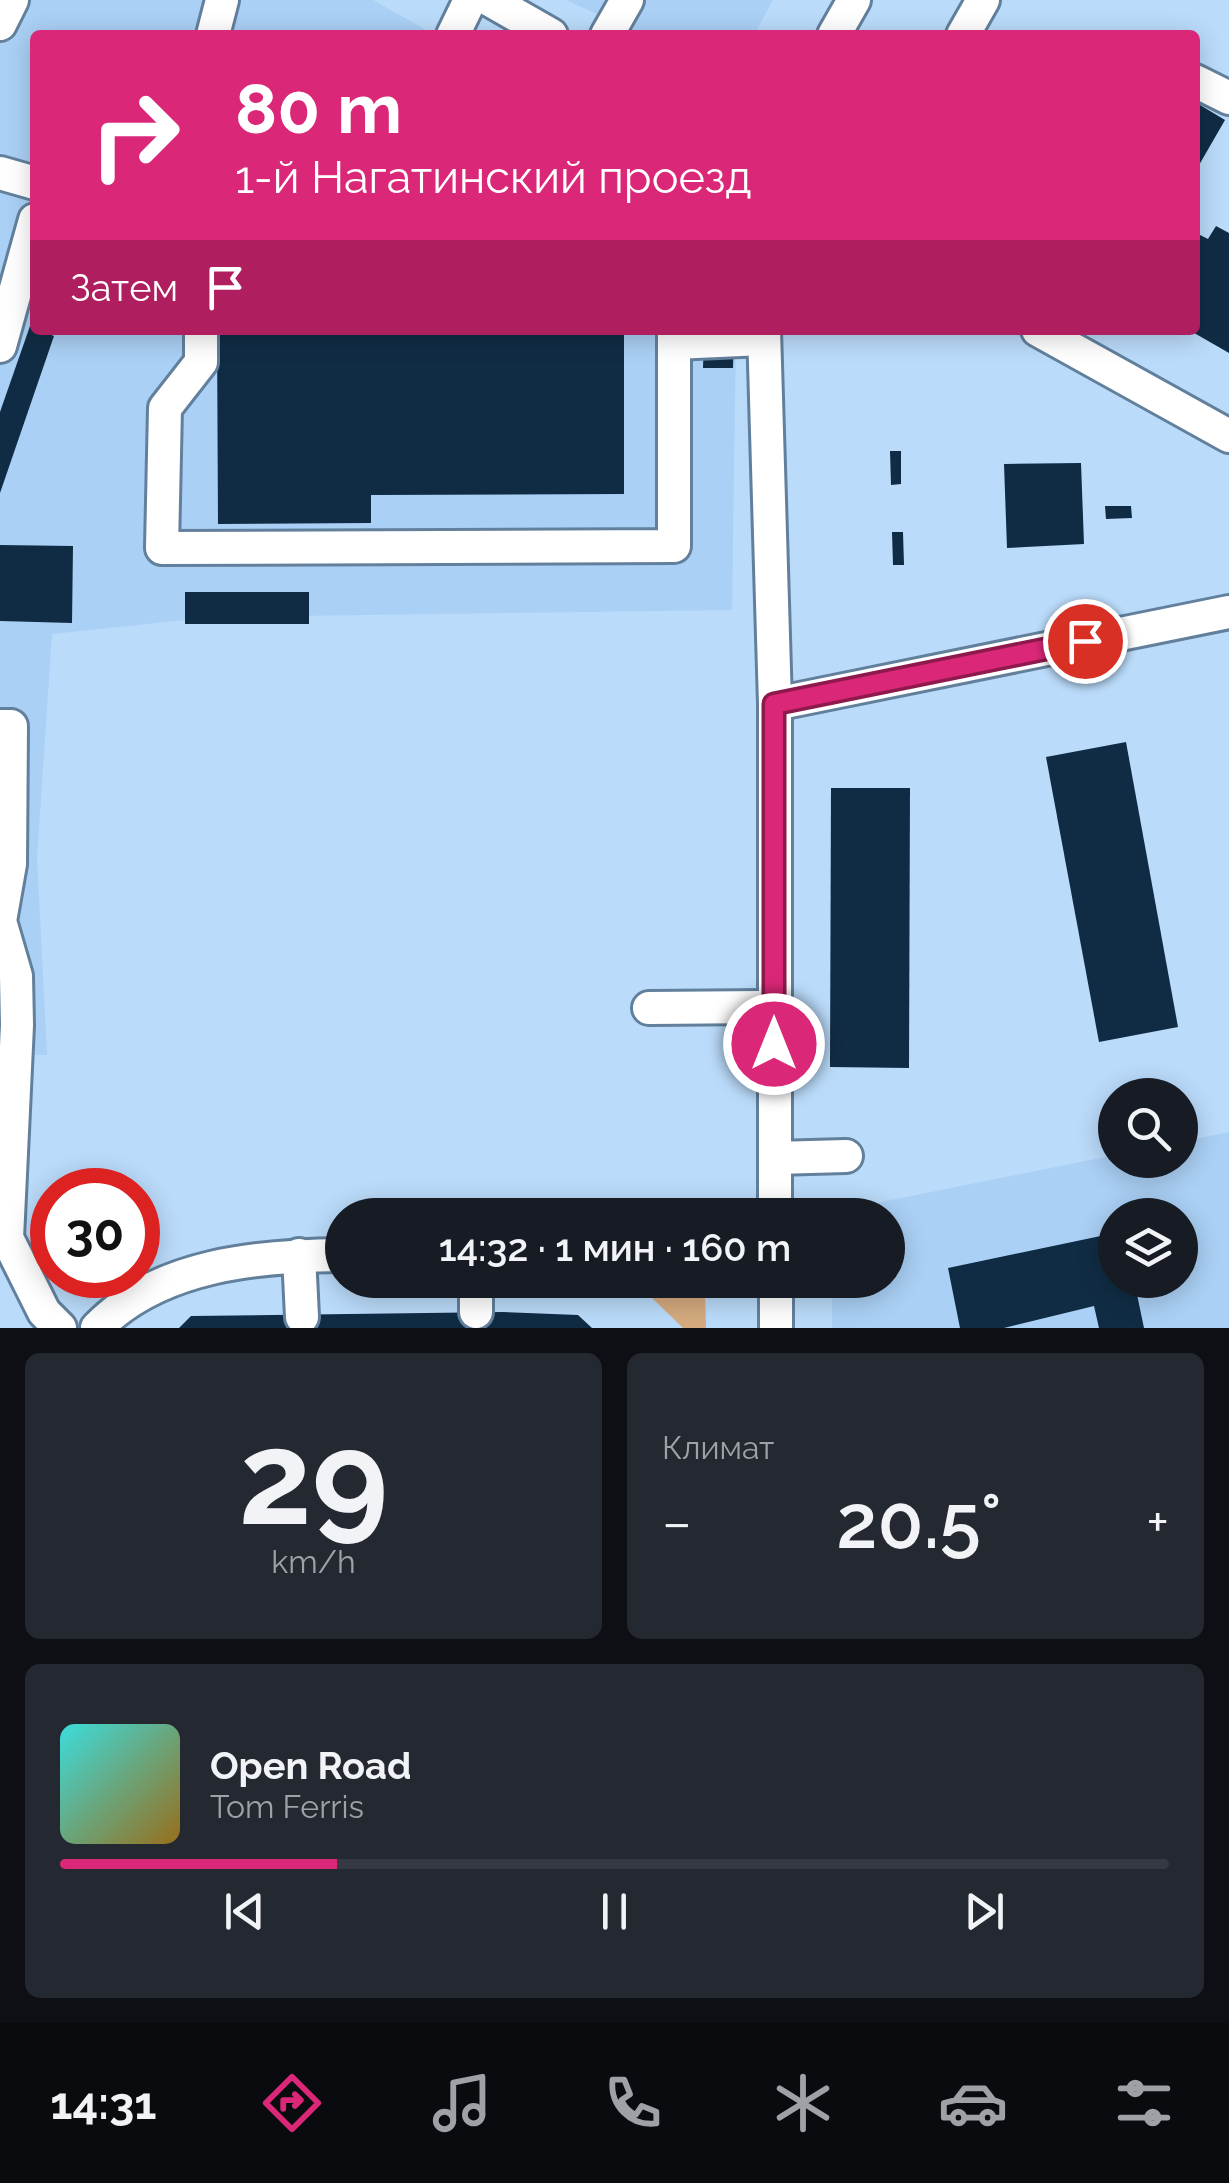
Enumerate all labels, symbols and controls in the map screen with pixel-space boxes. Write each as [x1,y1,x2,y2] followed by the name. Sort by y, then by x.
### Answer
[235,67,402,149] text: 80 m
[70,70,200,200] icon: right
[235,151,752,204] text: 1-й Нагатинский проезд
[198,260,253,315] icon: arrive
[70,265,178,310] text: Затем
[1043,599,1128,684] pin
[1058,614,1113,669] icon: arrive
[722,992,826,1096] position arrow
[1098,1078,1198,1298] map controls
[1098,1078,1198,1178] button: search
[30,1168,160,1298] speed limit sign: 30
[1098,1198,1198,1298] button: layers
[439,1225,791,1270] text: 14:32 · 1 мин · 160 m
[239,1402,388,1554] text: 29
[662,1429,774,1466] text: Климат
[836,1477,1002,1566] text: 20.5°
[662,1490,692,1555] text: −
[1146,1490,1169,1555] text: +
[271,1543,356,1580] text: km/h
[210,1743,411,1788] text: Open Road
[210,1788,364,1825] text: Tom Ferris
[217,1884,272,1939] icon: previous
[587,1884,642,1939] icon: pause
[957,1884,1012,1939] icon: next
[257,2068,327,2138] icon: directions
[427,2068,497,2138] icon: music
[598,2068,668,2138] icon: phone
[768,2068,838,2138] icon: climate
[938,2068,1008,2138] icon: car
[1109,2068,1179,2138] icon: filters
[50,2077,157,2130] text: 14:31

